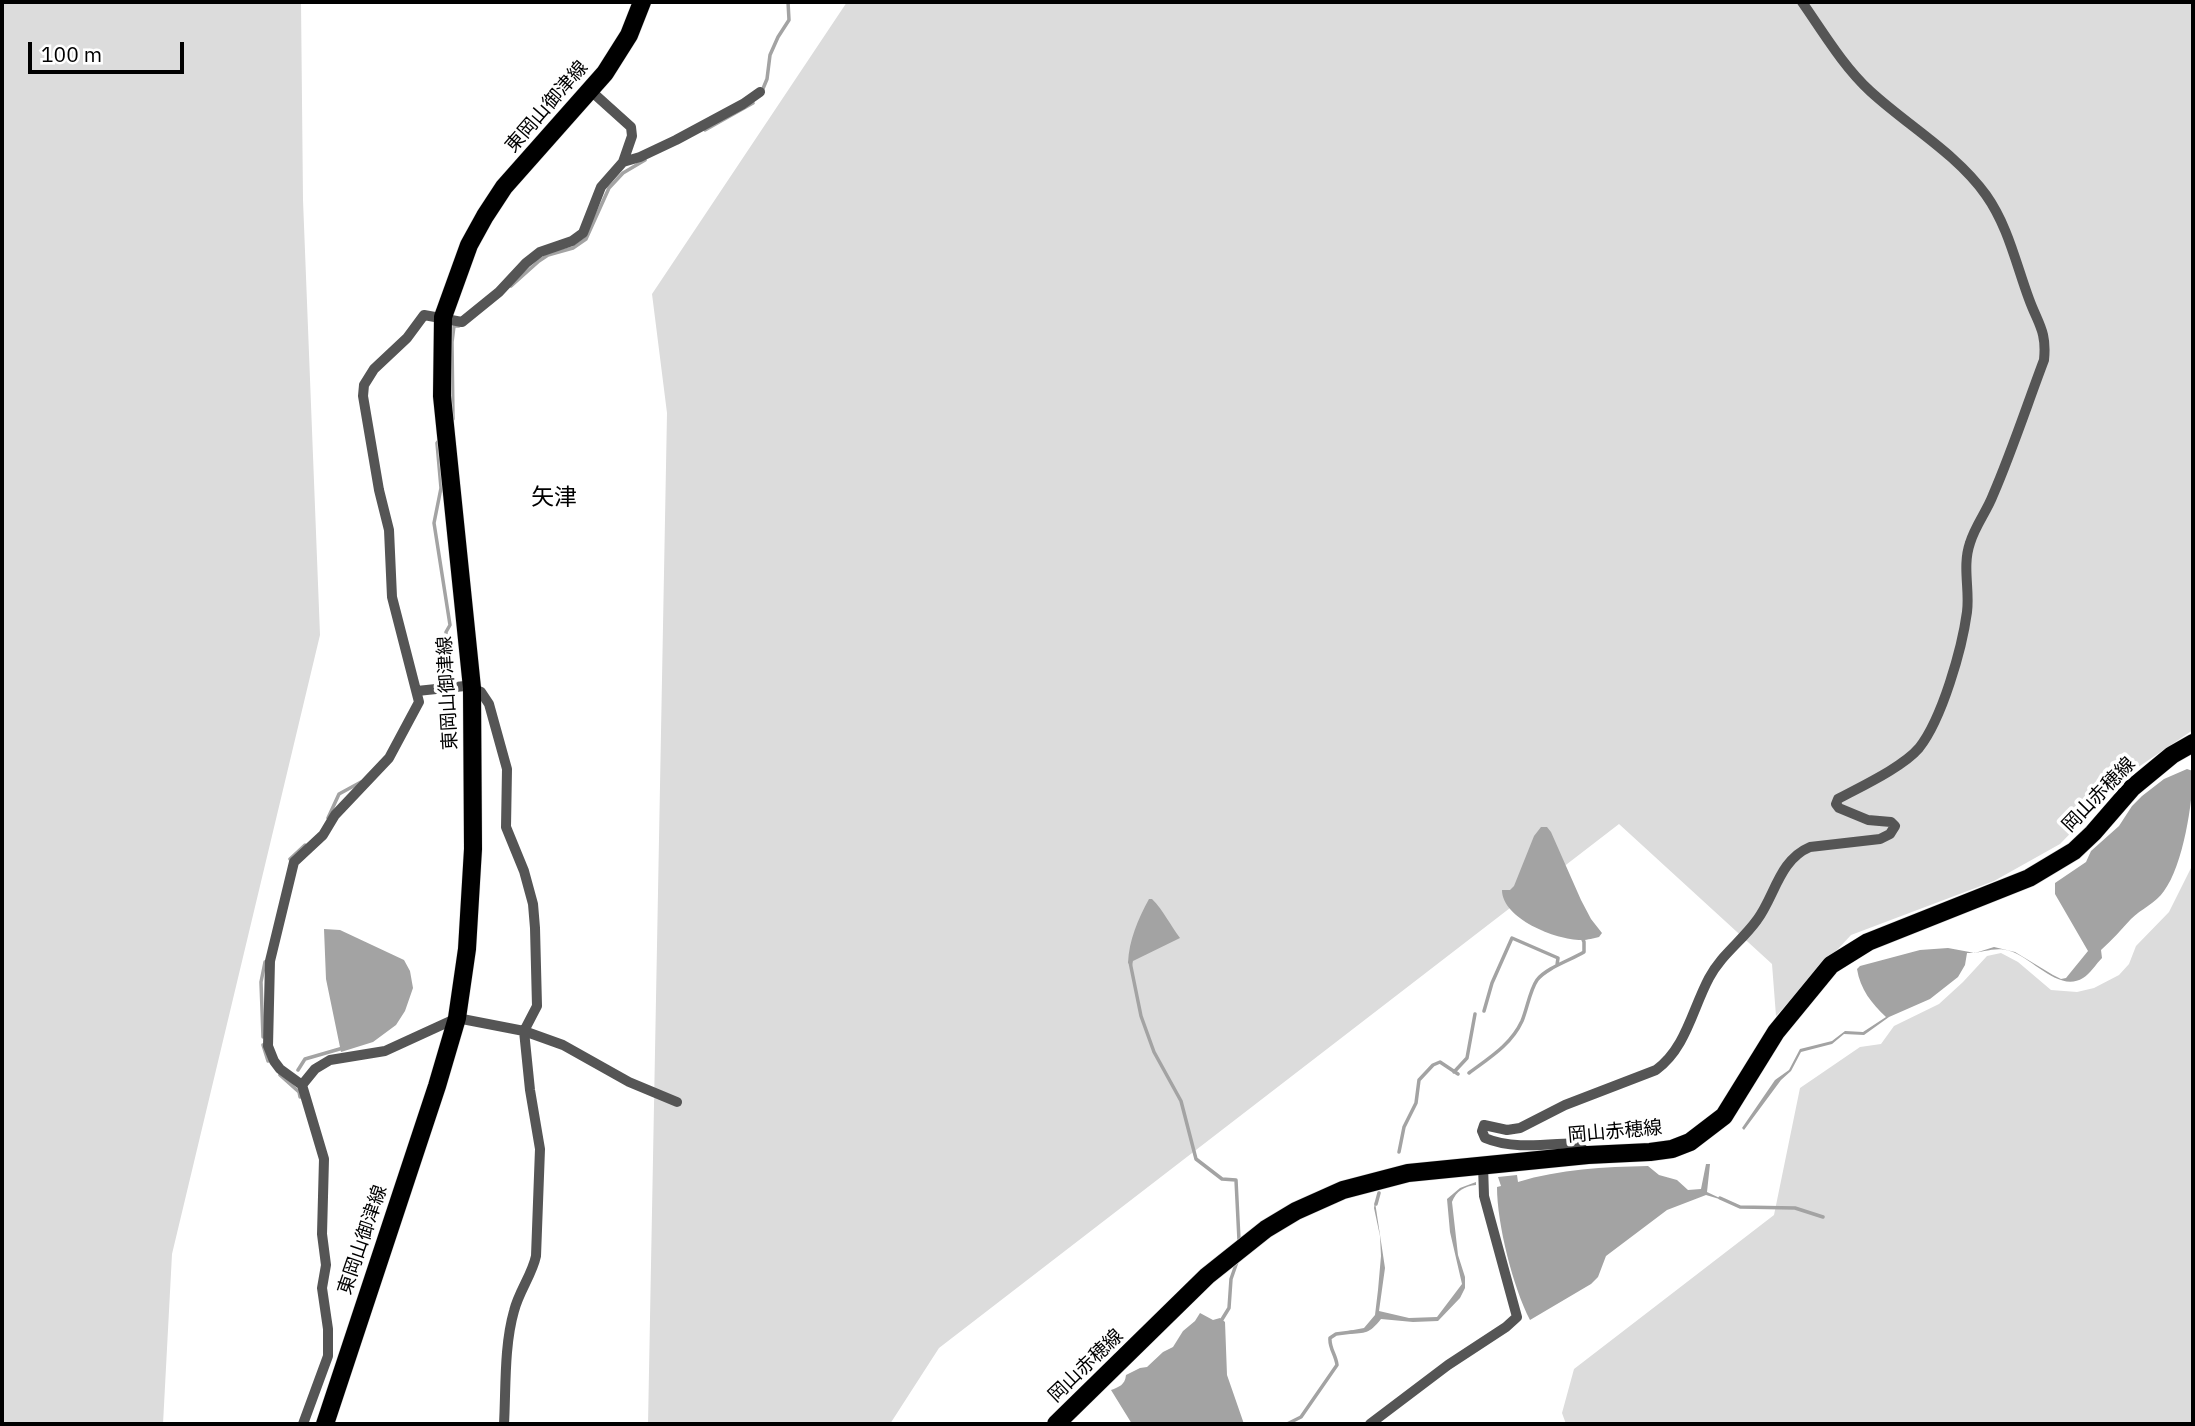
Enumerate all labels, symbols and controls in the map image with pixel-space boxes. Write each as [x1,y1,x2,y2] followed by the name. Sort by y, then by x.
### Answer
[32,28,187,72] scale bar
[41,40,102,68] text: 100 m
[501,57,593,157] street label: 東岡山御津線
[531,484,577,512] district label: 矢津
[434,635,462,751] street label: 東岡山御津線
[2058,753,2140,837] street label: 岡山赤穂線
[1567,1117,1663,1147] street label: 岡山赤穂線
[334,1182,392,1298] street label: 東岡山御津線
[1044,1325,1128,1407] street label: 岡山赤穂線

